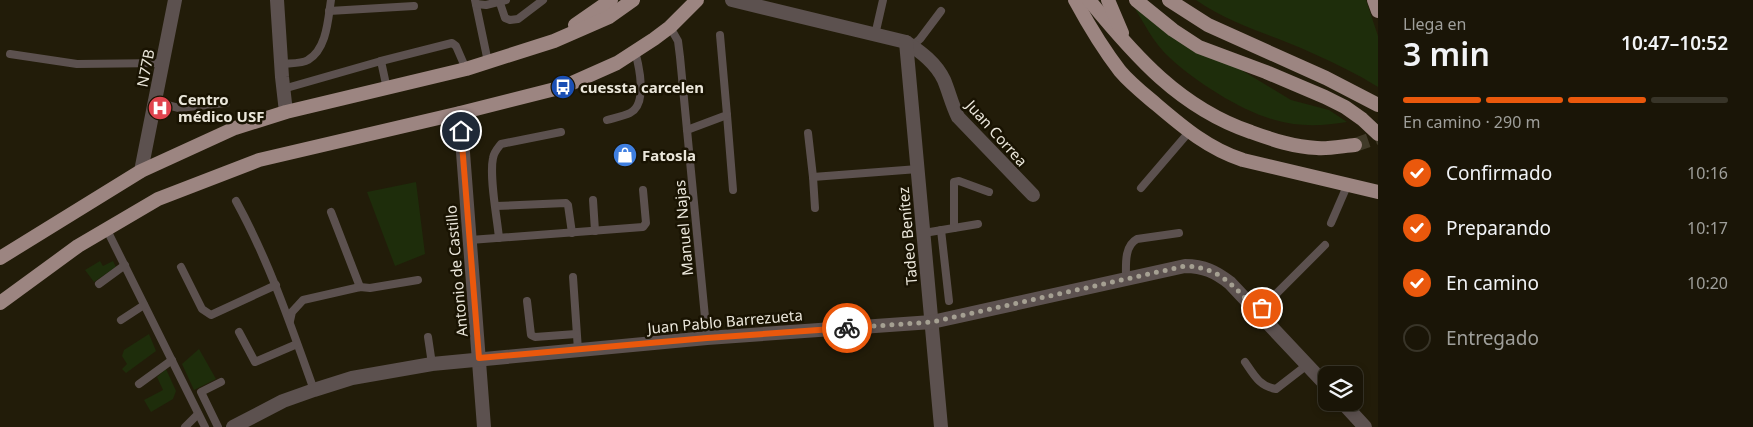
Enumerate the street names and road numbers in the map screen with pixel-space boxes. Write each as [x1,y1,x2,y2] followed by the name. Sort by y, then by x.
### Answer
[132,47,158,89] street label: N77B
[961,94,1032,170] street label: Juan Correa
[669,179,697,277] street label: Manuel Najas
[893,186,921,286] street label: Tadeo Benítez
[440,204,472,338] street label: Antonio de Castillo
[645,304,803,338] street label: Juan Pablo Barrezueta

